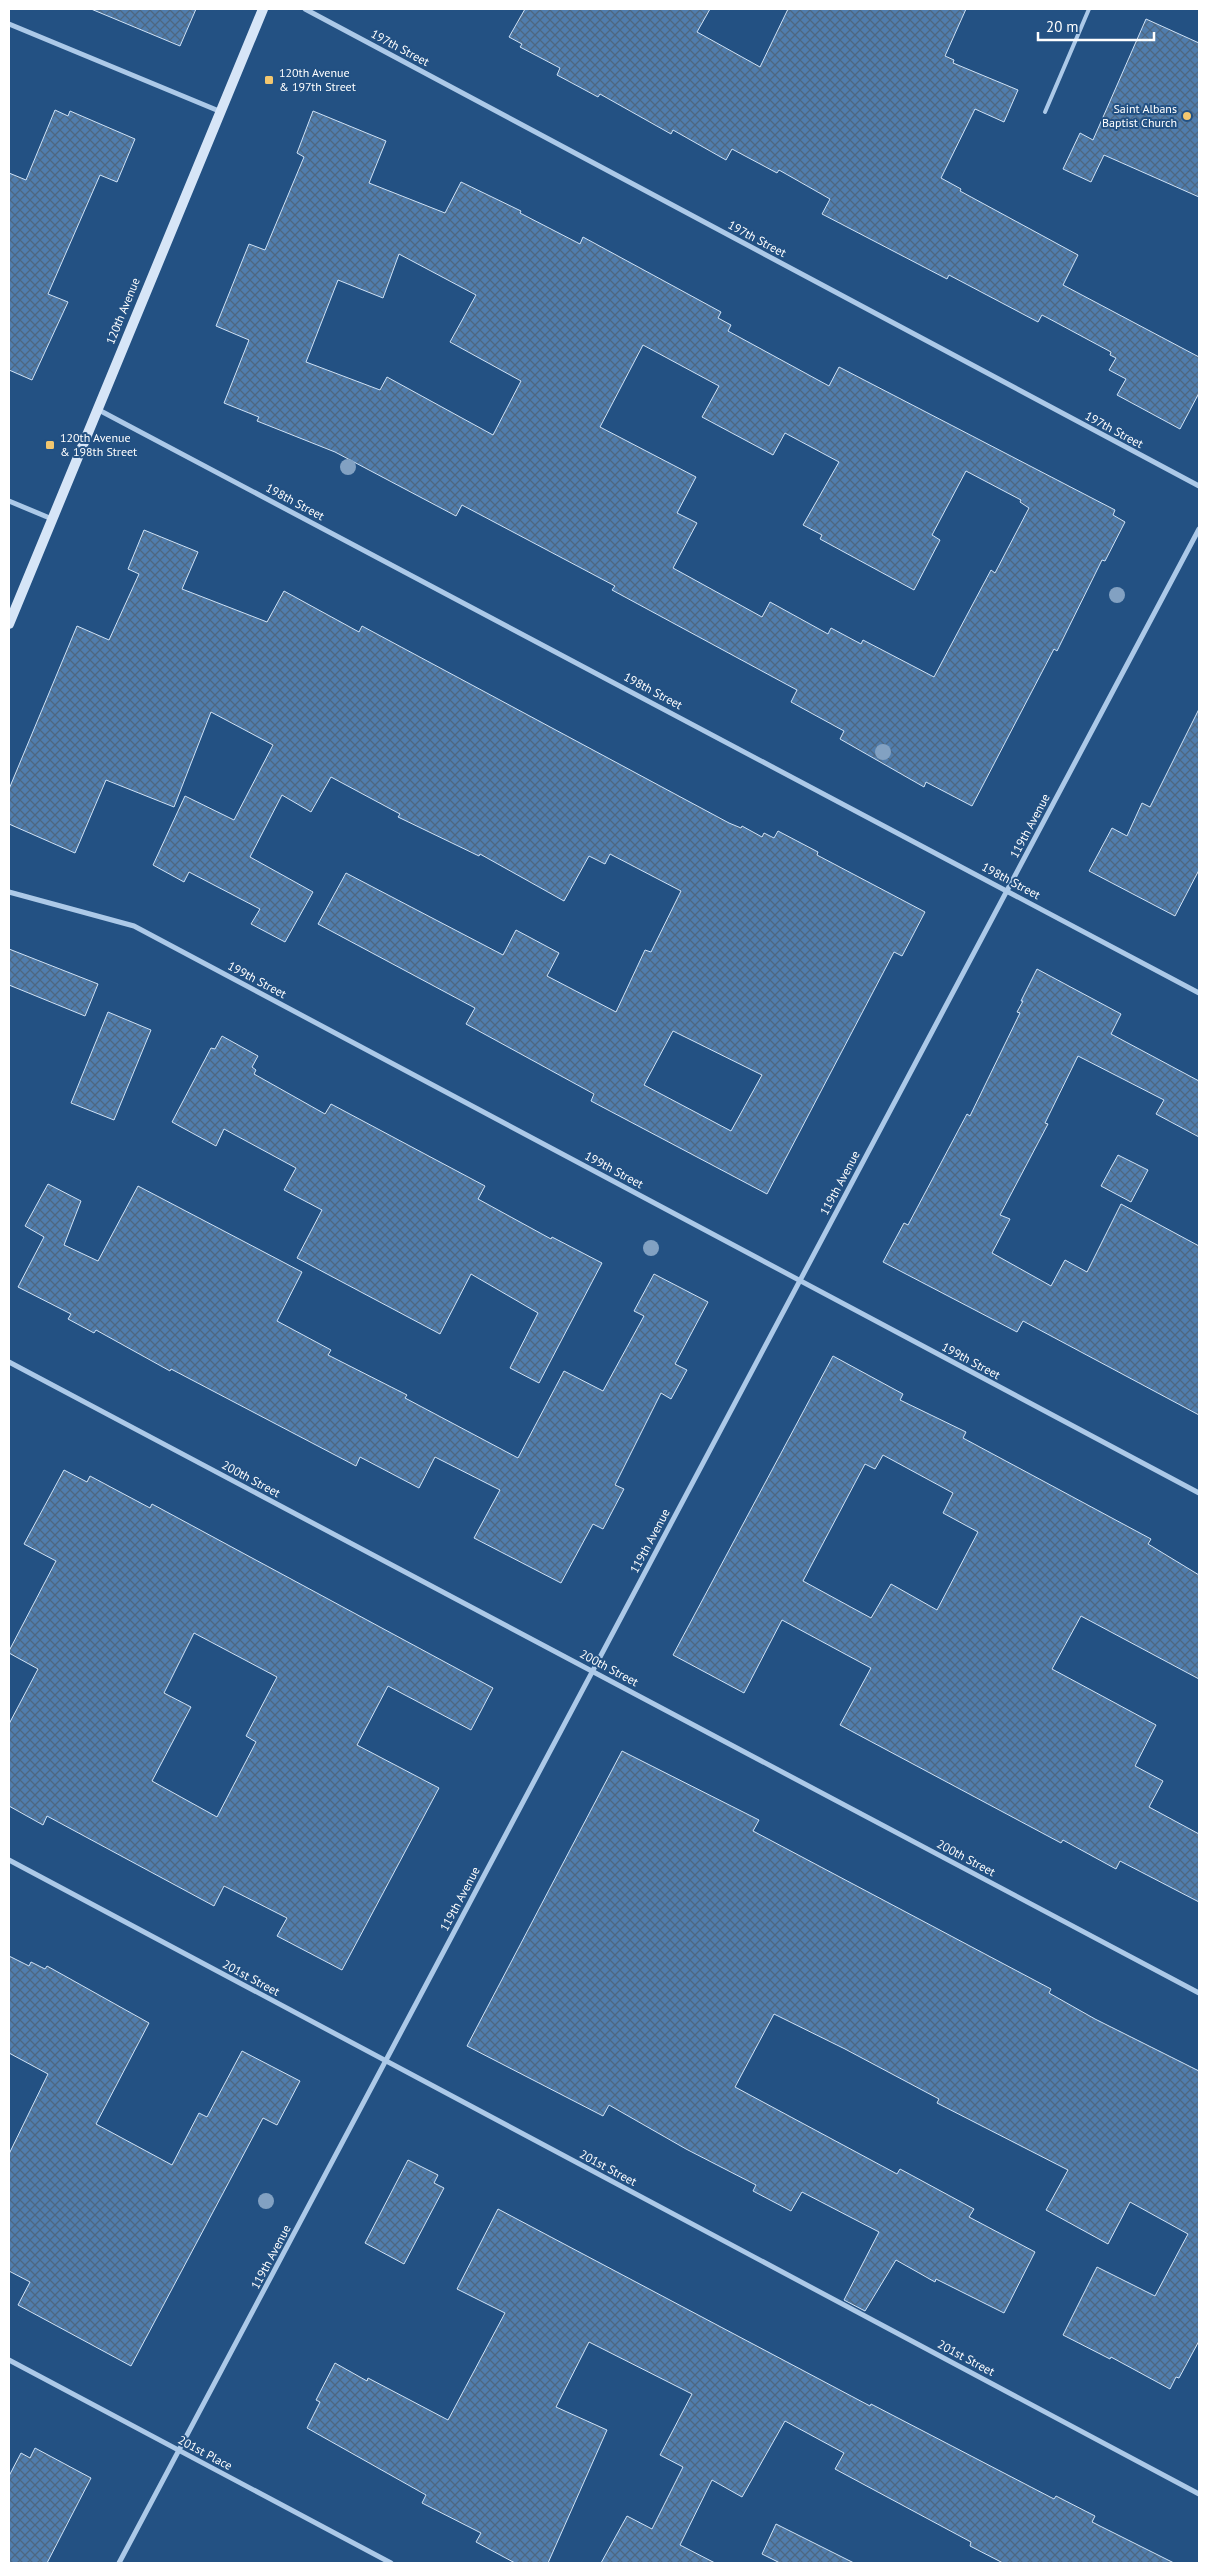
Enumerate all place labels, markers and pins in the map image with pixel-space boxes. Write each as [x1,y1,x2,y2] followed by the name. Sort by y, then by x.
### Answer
[279,65,356,94] place label: 120th Avenue & 197th Street
[263,74,275,86] marker: 120th Avenue & 197th Street
[1102,101,1177,130] place label: Saint Albans Baptist Church
[1181,110,1193,122] marker: Saint Albans Baptist Church
[60,430,137,459] place label: 120th Avenue & 198th Street
[44,439,56,451] marker: 120th Avenue & 198th Street

